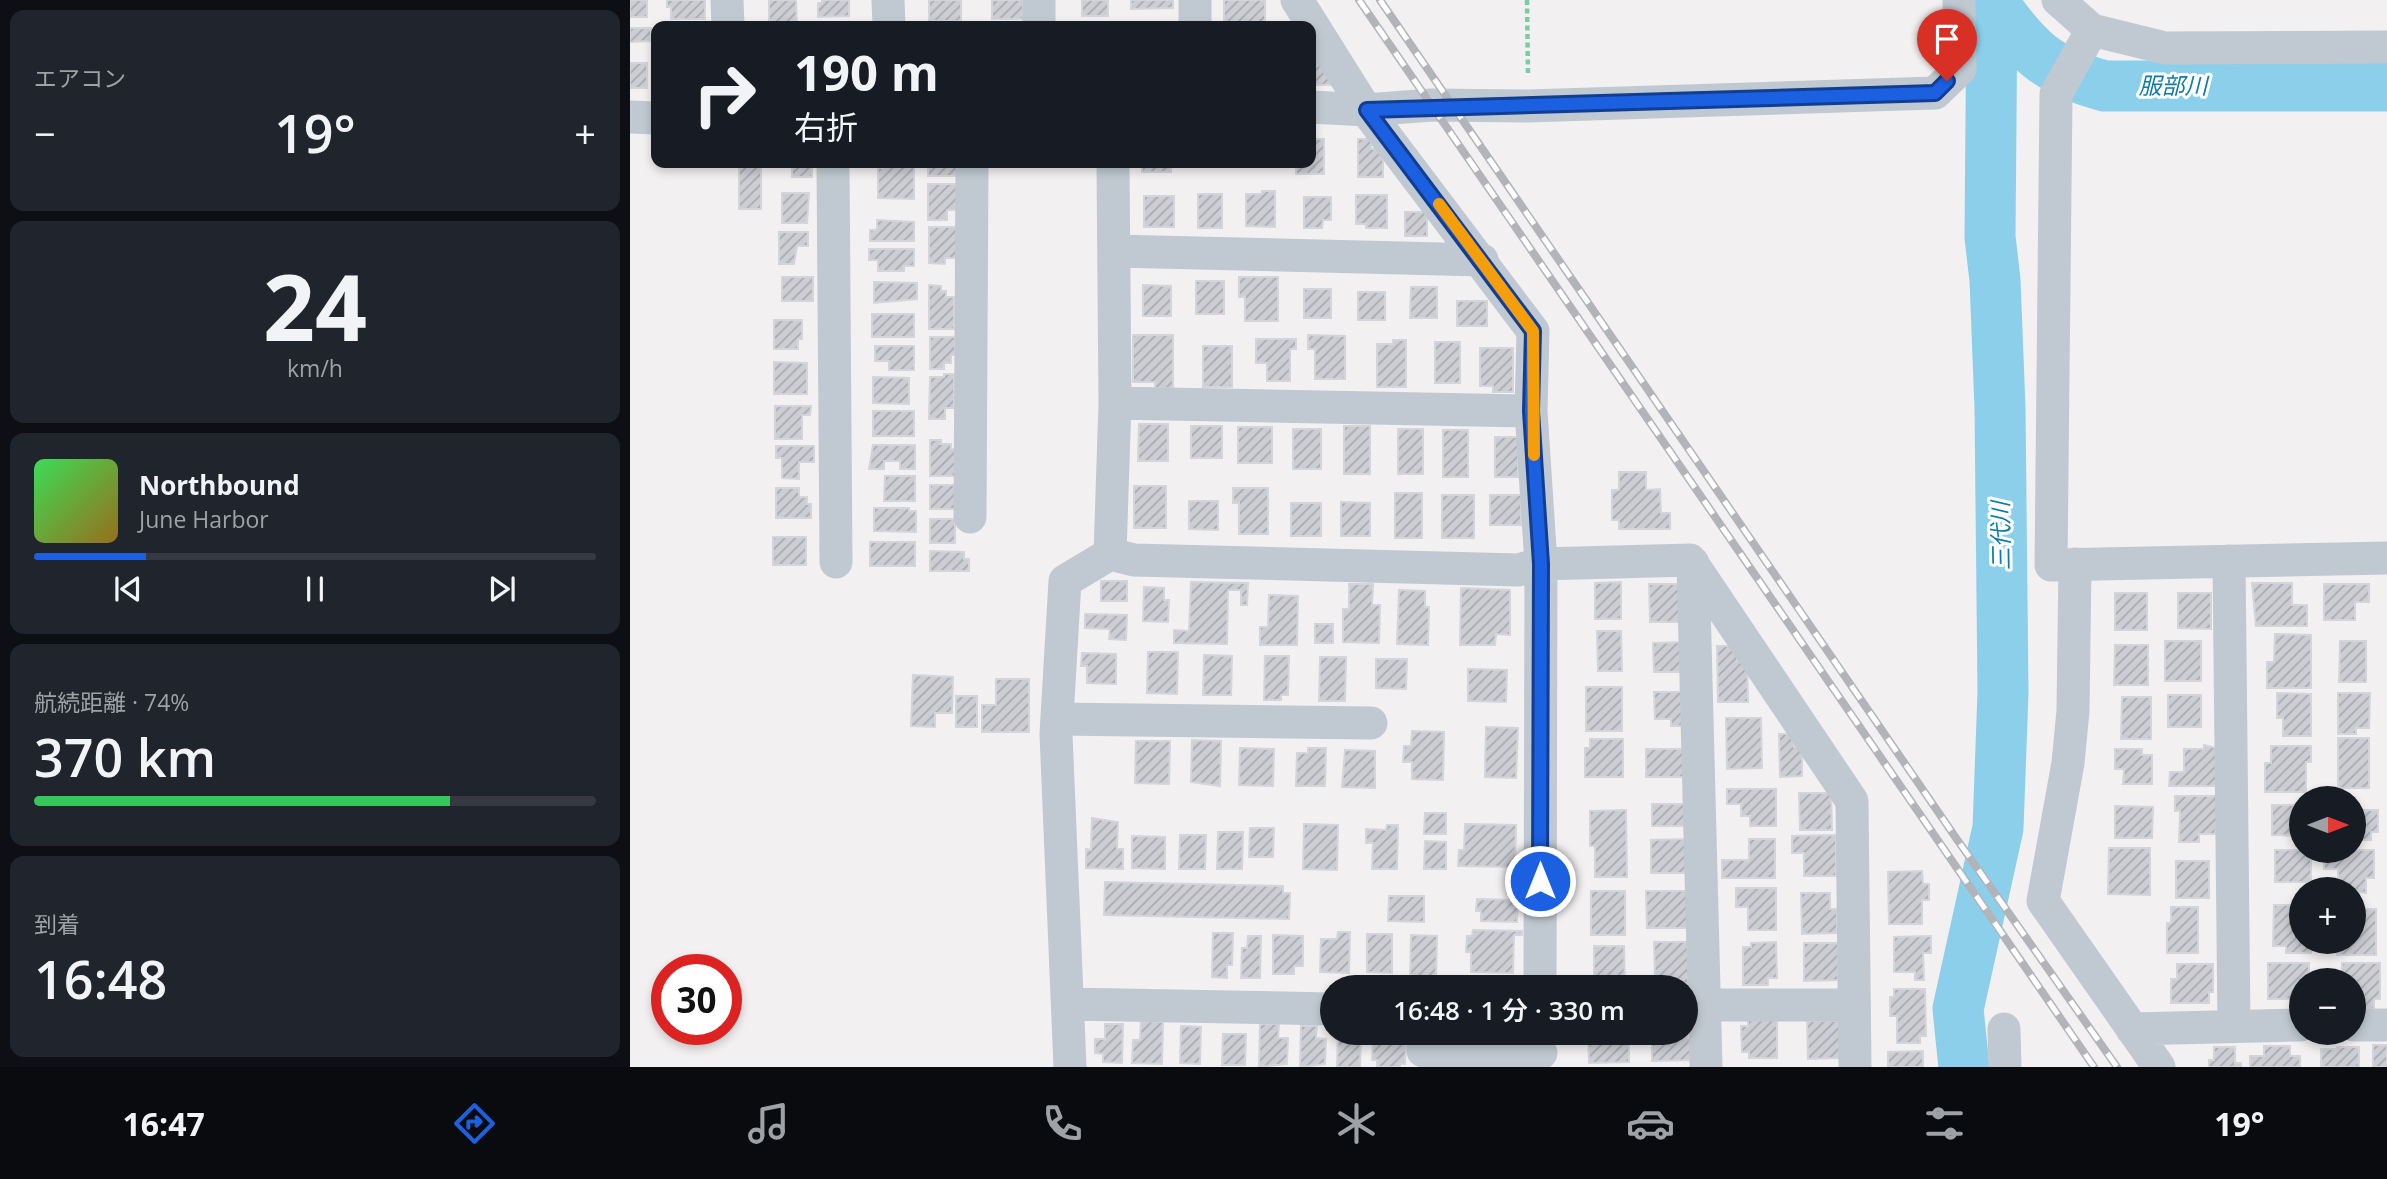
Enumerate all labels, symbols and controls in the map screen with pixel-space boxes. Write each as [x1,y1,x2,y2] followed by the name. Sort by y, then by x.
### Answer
[1917,9,1977,81] pin
[1928,20,1966,58] icon: arrive
[794,39,939,105] text: 190 m
[679,49,770,140] icon: right
[34,62,126,94] text: エアコン
[2139,69,2211,101] water label: 服部川
[274,97,356,168] text: 19°
[794,105,858,148] text: 右折
[34,107,56,159] text: −
[574,107,596,159] text: +
[263,244,367,368] text: 24
[287,352,343,384] text: km/h
[139,467,300,503] text: Northbound
[1983,498,2017,571] water label: 三代川
[139,503,269,535] text: June Harbor
[109,570,147,608] icon: previous
[296,570,334,608] icon: pause
[483,570,521,608] icon: next
[34,686,189,718] text: 航続距離 · 74%
[34,721,216,792] text: 370 km
[2289,786,2366,863] north arrow
[2289,786,2366,1045] map controls
[1503,844,1577,918] position arrow
[2289,877,2366,954] button: +
[34,908,80,940] text: 到着
[34,943,167,1014] text: 16:48
[651,954,742,1045] speed limit sign: 30
[2289,968,2366,1045] button: −
[1393,992,1625,1028] text: 16:48 · 1 分 · 330 m
[450,1099,499,1148] icon: directions
[744,1099,793,1148] icon: music
[1038,1099,1087,1148] icon: phone
[1332,1099,1381,1148] icon: climate
[1626,1099,1675,1148] icon: car
[1920,1099,1969,1148] icon: filters
[123,1102,205,1145] text: 16:47
[2214,1102,2264,1145] text: 19°

